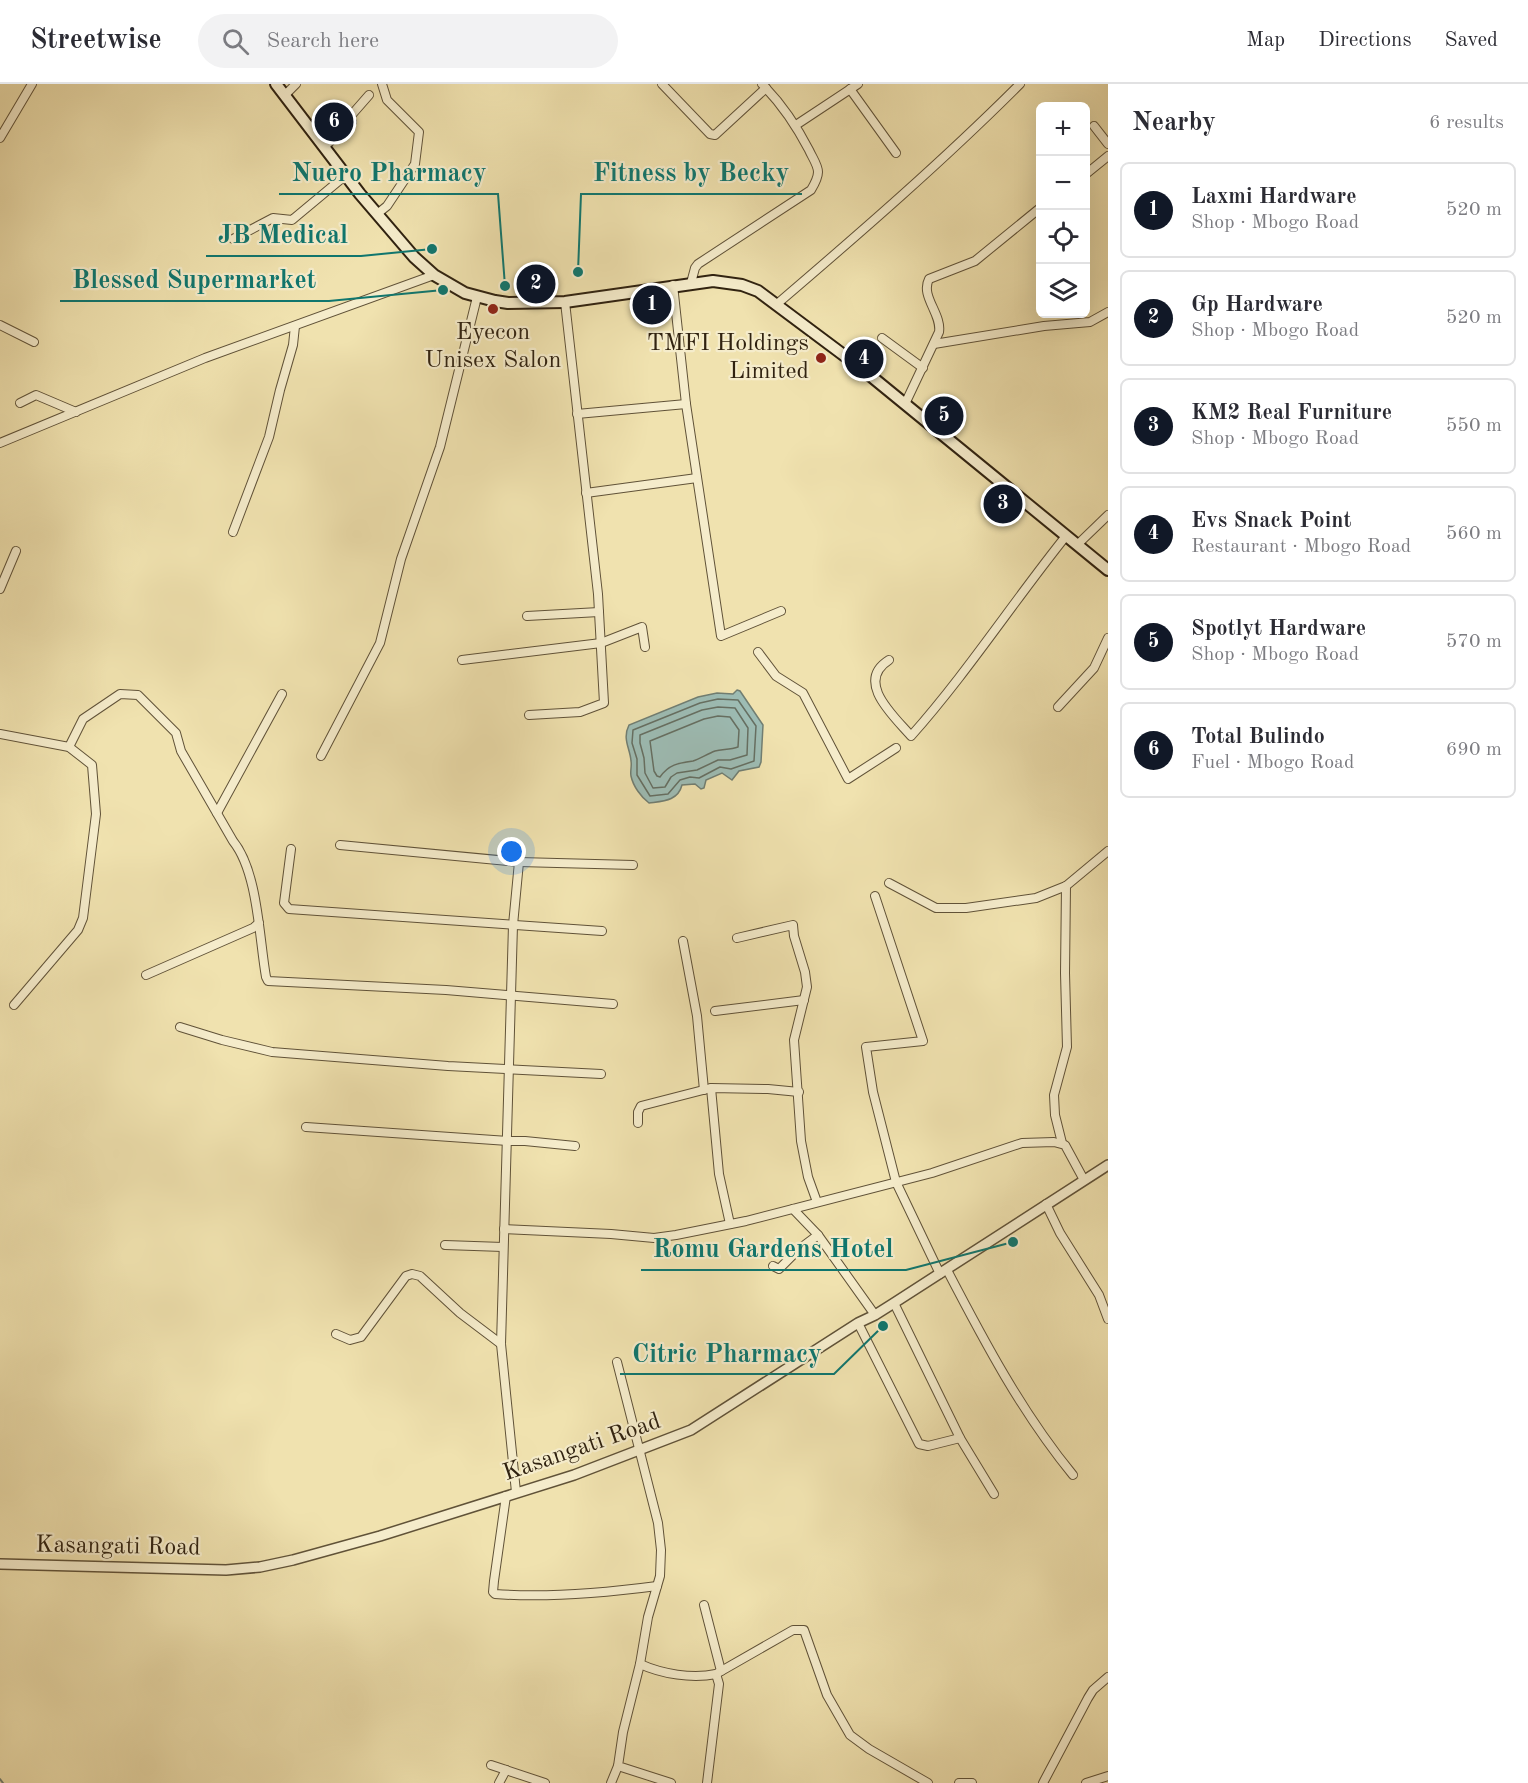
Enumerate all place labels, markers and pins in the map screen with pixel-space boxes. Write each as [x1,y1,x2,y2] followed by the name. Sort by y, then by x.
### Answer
[314,99,354,144] pin: 6
[279,150,498,194] callout: Nuero Pharmacy
[581,150,802,194] callout: Fitness by Becky
[206,212,361,256] callout: JB Medical
[60,257,329,301] callout: Blessed Supermarket
[516,262,556,306] pin: 2
[632,282,672,328] pin: 1
[486,302,500,316] marker: Eyecon Unisex Salon
[425,321,561,373] place label: Eyecon Unisex Salon
[647,332,809,384] place label: TMFI Holdings Limited
[844,336,884,382] pin: 4
[814,351,828,365] marker: TMFI Holdings Limited
[924,394,964,438] pin: 5
[984,482,1022,526] pin: 3
[641,1226,906,1270] callout: Romu Gardens Hotel
[620,1330,834,1374] callout: Citric Pharmacy

